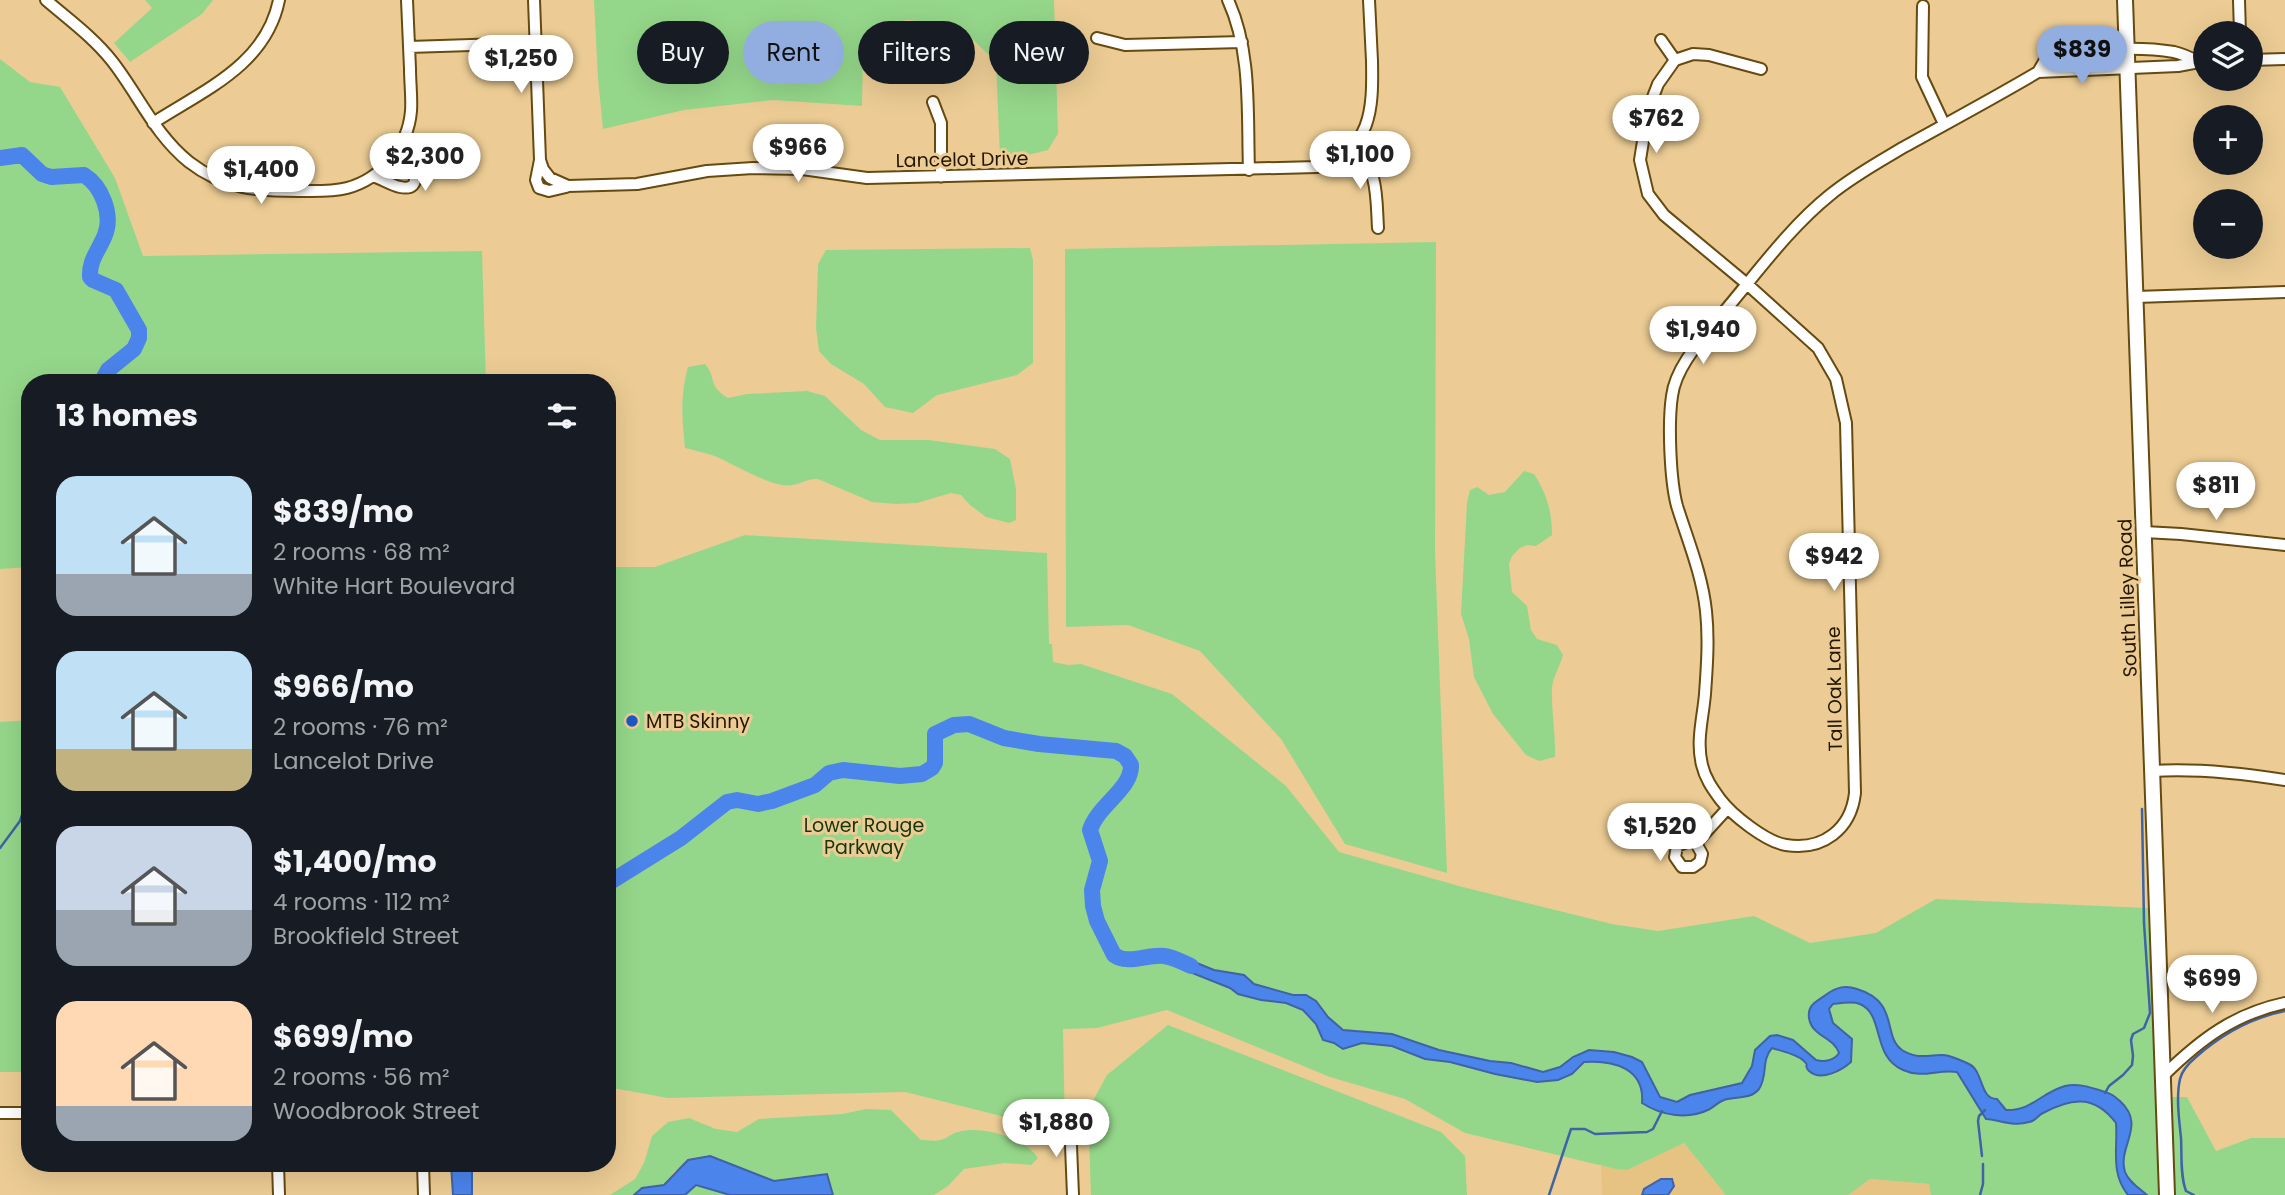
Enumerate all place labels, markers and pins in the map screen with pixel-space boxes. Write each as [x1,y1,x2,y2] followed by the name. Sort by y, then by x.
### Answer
[2041,27,2123,86] pin: $839
[464,36,578,95] pin: $1,250
[1615,96,1697,155] pin: $762
[757,124,839,184] pin: $966
[1303,132,1417,191] pin: $1,100
[368,134,482,193] pin: $2,300
[204,146,318,206] pin: $1,400
[1646,306,1760,366] pin: $1,940
[2175,462,2257,522] pin: $811
[1793,534,1875,593] pin: $942
[646,708,750,735] place label: MTB Skinny
[624,713,640,729] marker: MTB Skinny
[1603,804,1717,863] pin: $1,520
[2171,956,2253,1015] pin: $699
[999,1100,1113,1159] pin: $1,880

